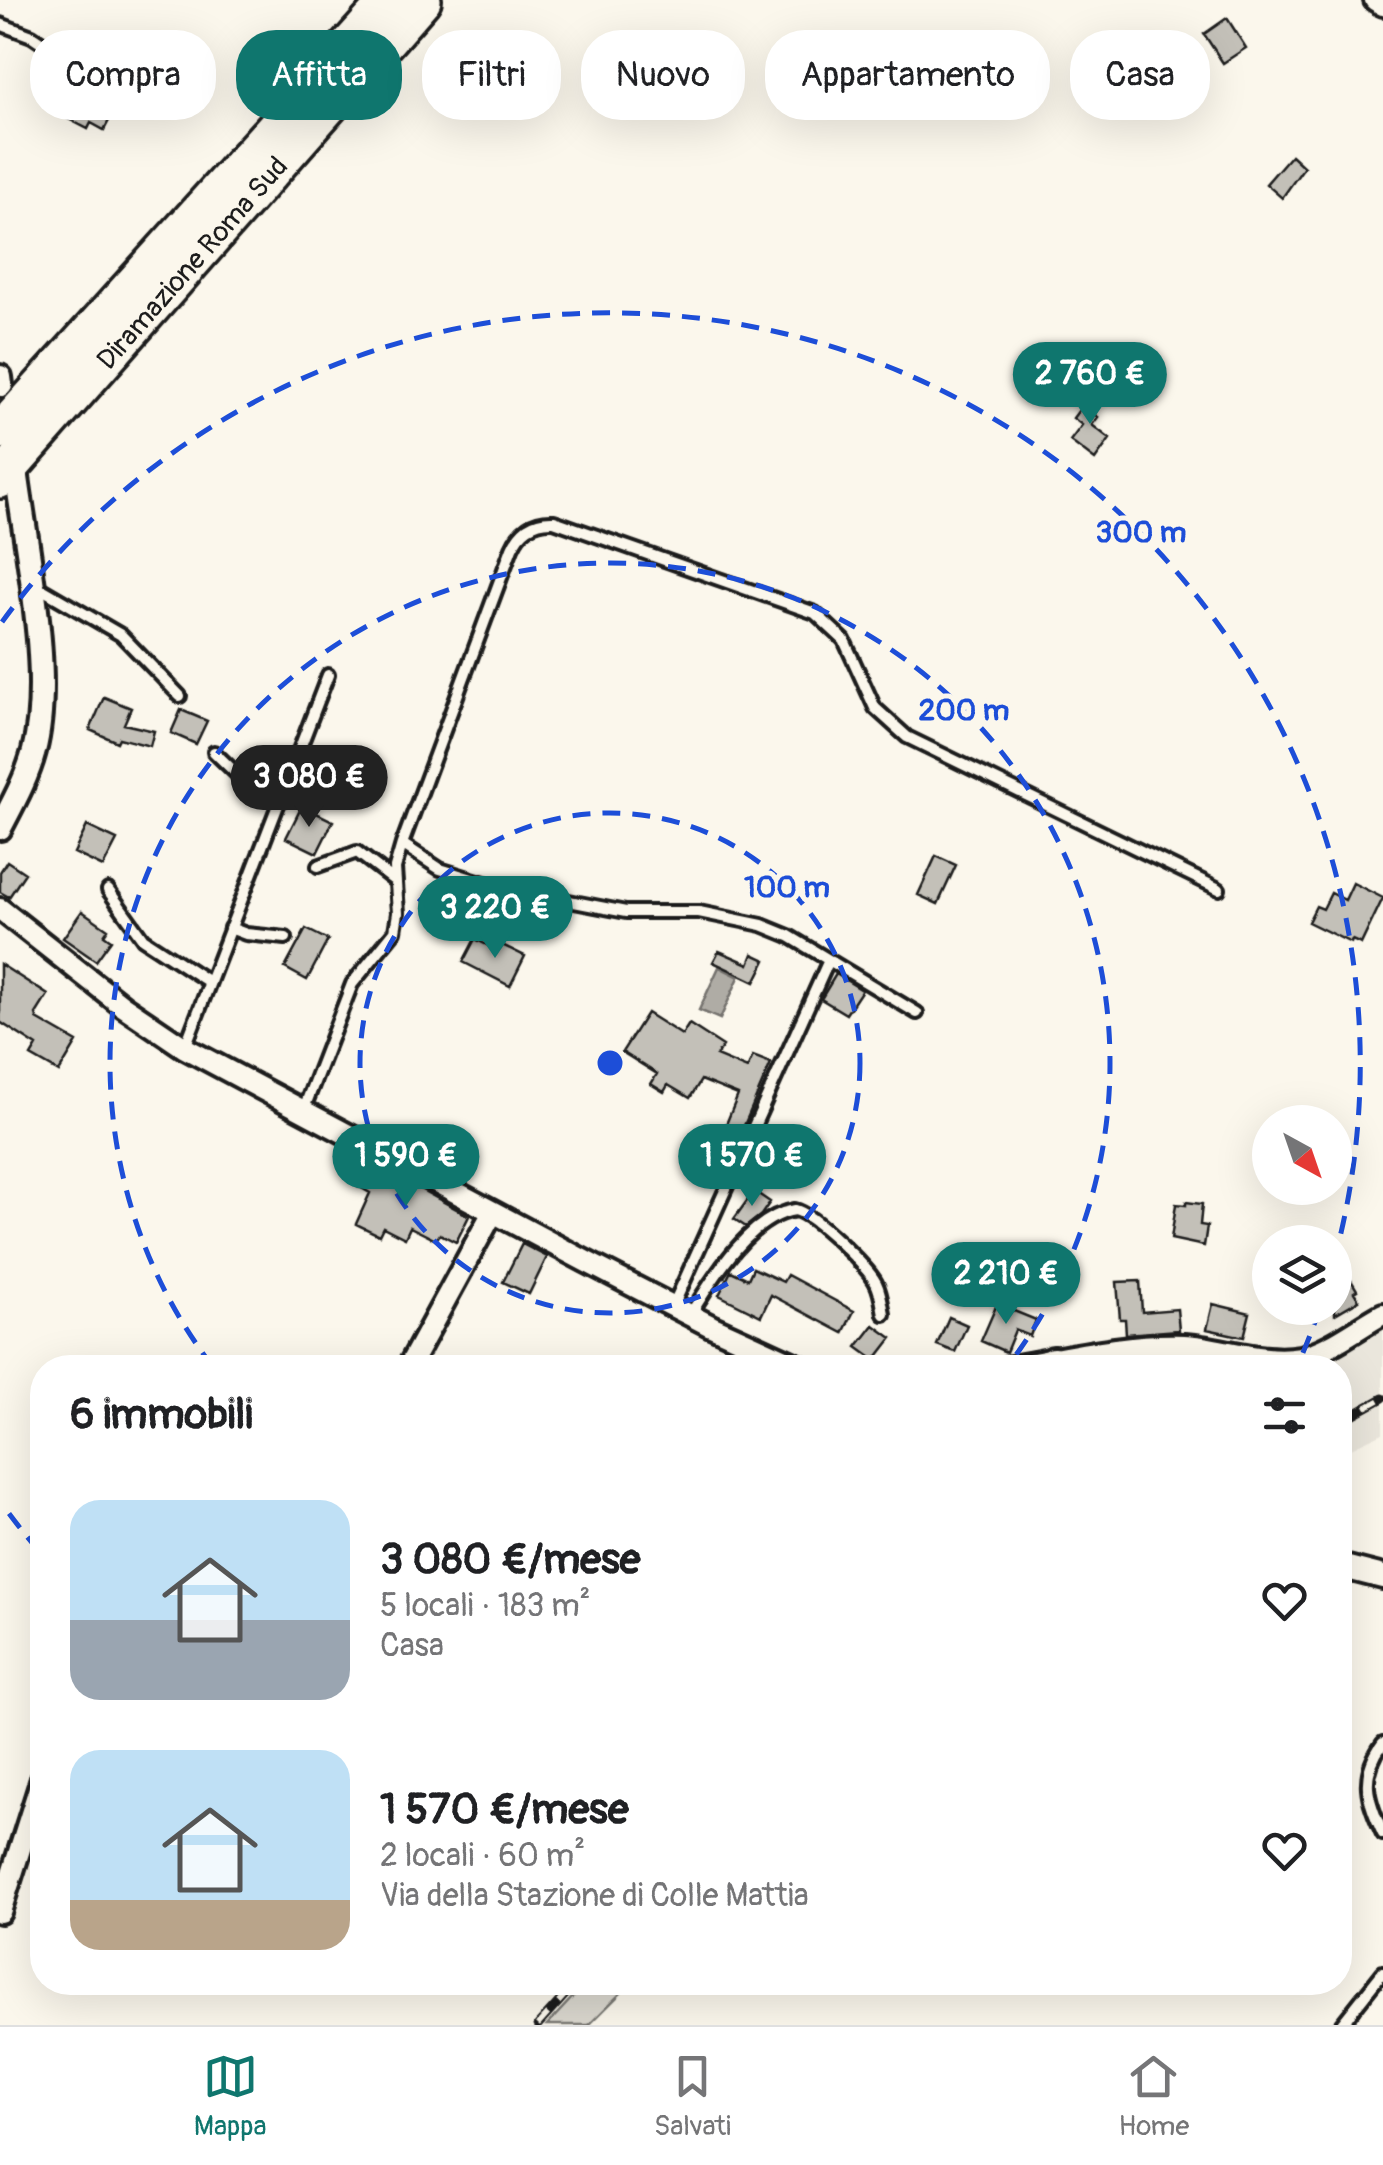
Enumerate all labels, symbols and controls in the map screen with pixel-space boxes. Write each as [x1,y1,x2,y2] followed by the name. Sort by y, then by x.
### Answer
[30,30,216,120] chip: Compra
[236,30,402,120] chip: Affitta
[422,30,561,120] chip: Filtri
[581,30,745,120] chip: Nuovo
[765,30,1050,120] chip: Appartamento
[1070,30,1210,120] chip: Casa
[90,150,296,377] street label: Diramazione Roma Sud
[998,342,1182,427] pin: 2 760 €
[1035,354,1145,394] text: 2 760 €
[1096,514,1186,551] text: 300 m
[919,692,1009,729] text: 200 m
[217,745,401,830] pin: 3 080 €
[253,757,365,797] text: 3 080 €
[744,869,830,906] text: 100 m
[403,876,587,961] pin: 3 220 €
[440,888,550,928] text: 3 220 €
[592,1045,628,1081] centre of rings
[1252,1105,1352,1205] north arrow
[1252,1105,1352,1325] map controls
[314,1124,498,1209] pin: 1 590 €
[660,1124,844,1209] pin: 1 570 €
[354,1136,458,1176] text: 1 590 €
[700,1136,804,1176] text: 1 570 €
[1252,1225,1352,1325] button: layers
[914,1242,1098,1327] pin: 2 210 €
[953,1254,1059,1294] text: 2 210 €
[1257,1388,1312,1443] icon: filters
[70,1389,253,1441] text: 6 immobili
[380,1534,640,1586] text: 3 080 €/mese
[150,1540,270,1660] icon: home
[1257,1573,1312,1628] icon: heart
[380,1586,591,1626] text: 5 locali · 183 m²
[380,1626,444,1666] text: Casa
[380,1784,629,1836] text: 1 570 €/mese
[150,1790,270,1910] icon: home
[1257,1823,1312,1878] icon: heart
[380,1836,585,1876] text: 2 locali · 60 m²
[380,1876,809,1916] text: Via della Stazione di Colle Mattia
[194,2049,266,2144] tab: Mappa
[654,2049,731,2144] tab: Salvati
[1119,2049,1189,2144] tab: Home

